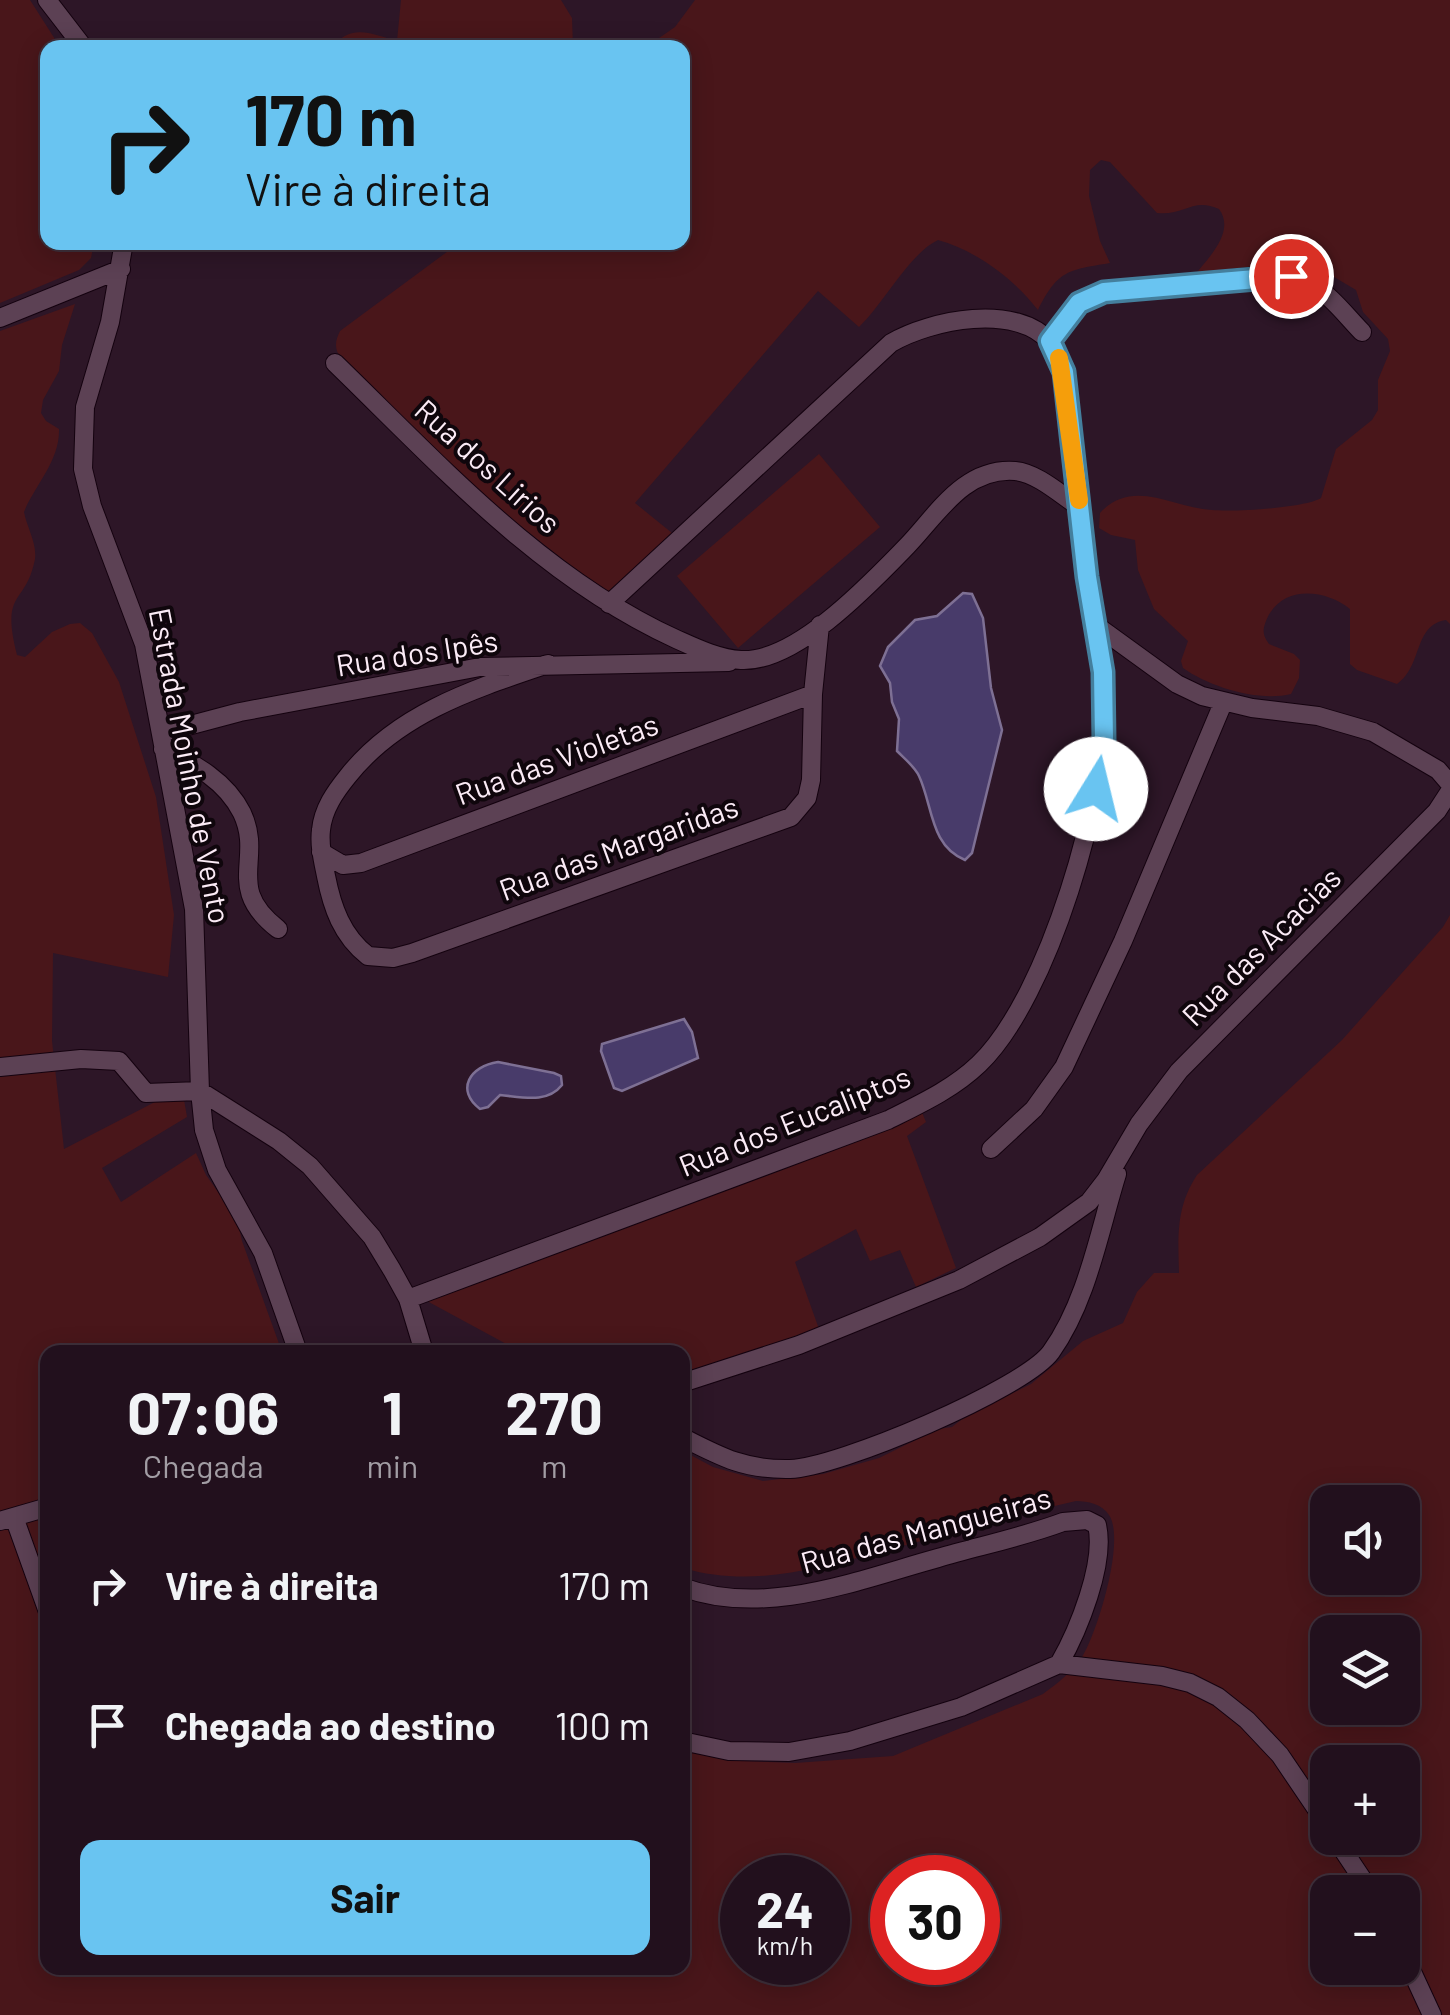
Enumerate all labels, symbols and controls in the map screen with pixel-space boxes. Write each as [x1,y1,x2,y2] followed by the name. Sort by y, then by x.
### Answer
[245,76,417,160] text: 170 m
[80,80,210,210] icon: right
[245,161,491,215] text: Vire à direita
[1249,234,1334,319] pin
[1264,249,1319,304] icon: arrive
[408,391,568,540] street label: Rua dos Lirios
[143,605,239,927] street label: Estrada Moinho de Vento
[333,621,500,683] street label: Rua dos Ipês
[450,705,663,811] street label: Rua das Violetas
[1044,737,1148,841] position arrow
[494,787,743,907] street label: Rua das Margaridas
[1174,859,1347,1032] street label: Rua das Acacias
[673,1057,915,1183] street label: Rua dos Eucaliptos
[127,1375,279,1447] text: 07:06
[382,1375,403,1447] text: 1
[505,1375,603,1447] text: 270
[143,1446,264,1484] text: Chegada
[366,1446,418,1484] text: min
[541,1446,567,1484] text: m
[797,1478,1054,1580] street label: Rua das Mangueiras
[1310,1485,1420,1985] map controls
[1310,1485,1420,1595] button: sound
[80,1558,135,1613] icon: right
[165,1562,379,1608] text: Vire à direita
[558,1562,650,1608] text: 170 m
[1310,1615,1420,1725] button: layers
[80,1698,135,1753] icon: arrive
[165,1702,496,1748] text: Chegada ao destino
[555,1702,650,1748] text: 100 m
[1310,1745,1420,1855] button: +
[80,1840,650,1955] button: Sair
[870,1855,1000,1985] speed limit sign: 30
[1310,1875,1420,1985] button: −
[756,1878,814,1938] text: 24
[757,1930,813,1960] text: km/h

